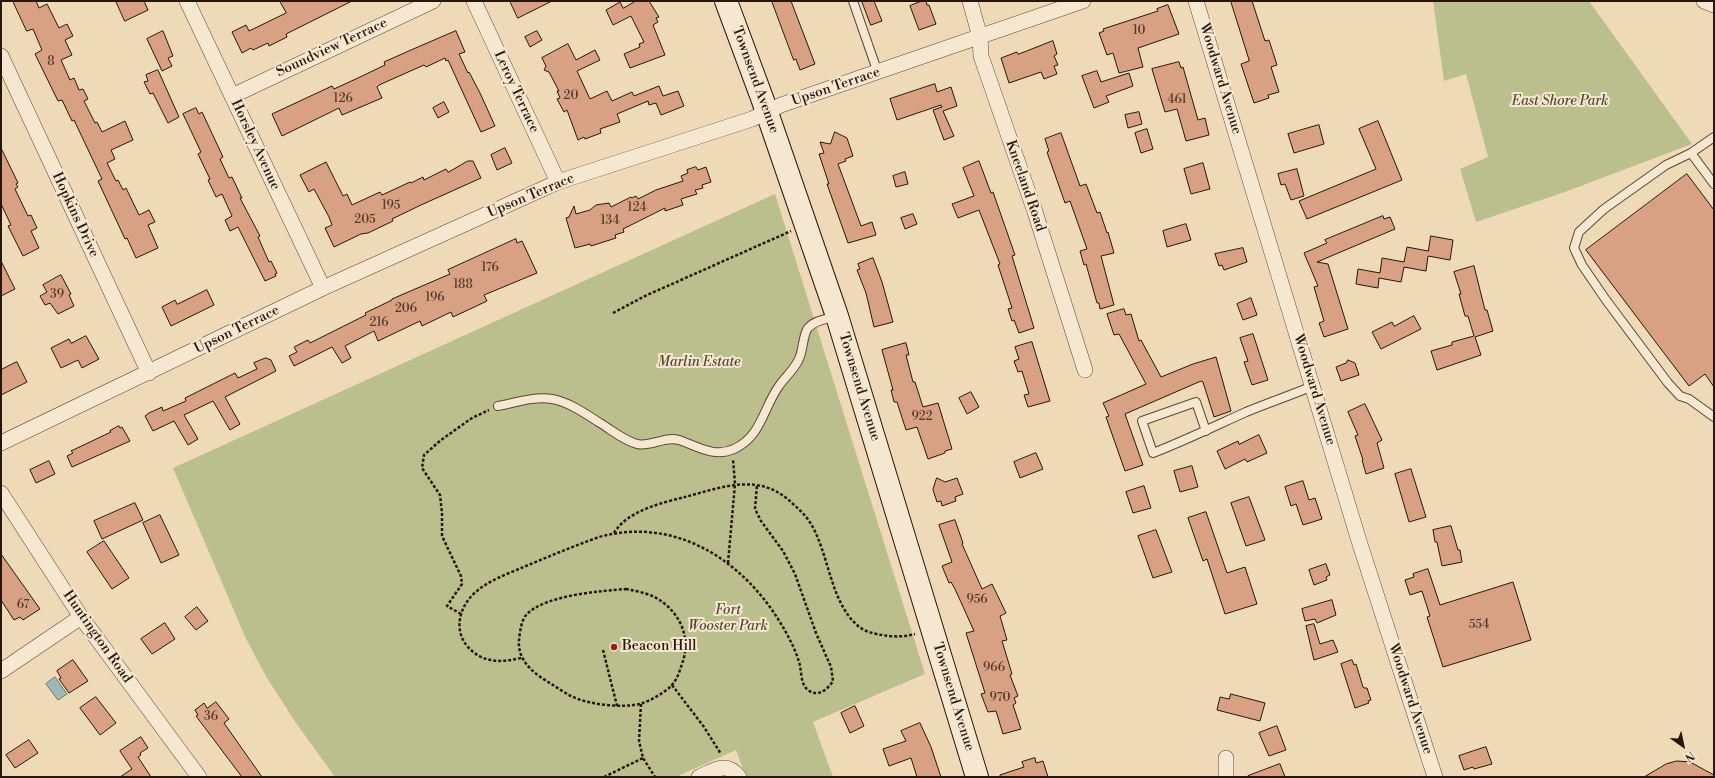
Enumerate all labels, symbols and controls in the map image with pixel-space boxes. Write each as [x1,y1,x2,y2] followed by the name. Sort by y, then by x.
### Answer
[274,15,390,81] street label: Soundview Terrace
[1195,21,1245,137] street label: Woodward Avenue
[728,24,782,136] street label: Townsend Avenue
[1133,24,1145,38] house number: 10
[490,48,542,136] street label: Leroy Terrace
[47,55,55,69] house number: 8
[789,64,883,110] street label: Upson Terrace
[564,89,578,103] house number: 20
[333,92,353,106] house number: 126
[1167,93,1187,107] house number: 461
[1512,94,1608,110] park label: East Shore Park
[227,97,283,193] street label: Horsley Avenue
[1002,138,1048,234] street label: Kneeland Road
[48,170,102,260] street label: Hopkins Drive
[485,170,577,222] street label: Upson Terrace
[382,199,400,213] house number: 195
[627,201,647,215] house number: 124
[354,213,376,227] house number: 205
[600,214,620,228] house number: 134
[481,261,499,275] house number: 176
[453,278,473,292] house number: 188
[50,288,64,302] house number: 39
[425,291,445,305] house number: 196
[192,302,282,358] street label: Upson Terrace
[395,302,417,316] house number: 206
[370,316,388,330] house number: 216
[834,331,884,443] street label: Townsend Avenue
[1289,332,1339,448] street label: Woodward Avenue
[657,355,741,371] park label: Marlin Estate
[912,410,932,424] house number: 922
[59,588,135,686] street label: Huntington Road
[966,593,988,607] house number: 956
[17,598,29,612] house number: 67
[688,603,768,636] park label: Fort Wooster Park
[1469,618,1489,632] house number: 554
[622,639,696,655] place label: Beacon Hill
[928,641,978,753] street label: Townsend Avenue
[609,642,619,652] marker: Beacon Hill
[1384,642,1436,756] street label: Woodward Avenue
[983,661,1005,675] house number: 966
[990,691,1010,705] house number: 970
[204,710,218,724] house number: 36
[1663,726,1703,766] north arrow
[1682,748,1697,764] text: N

